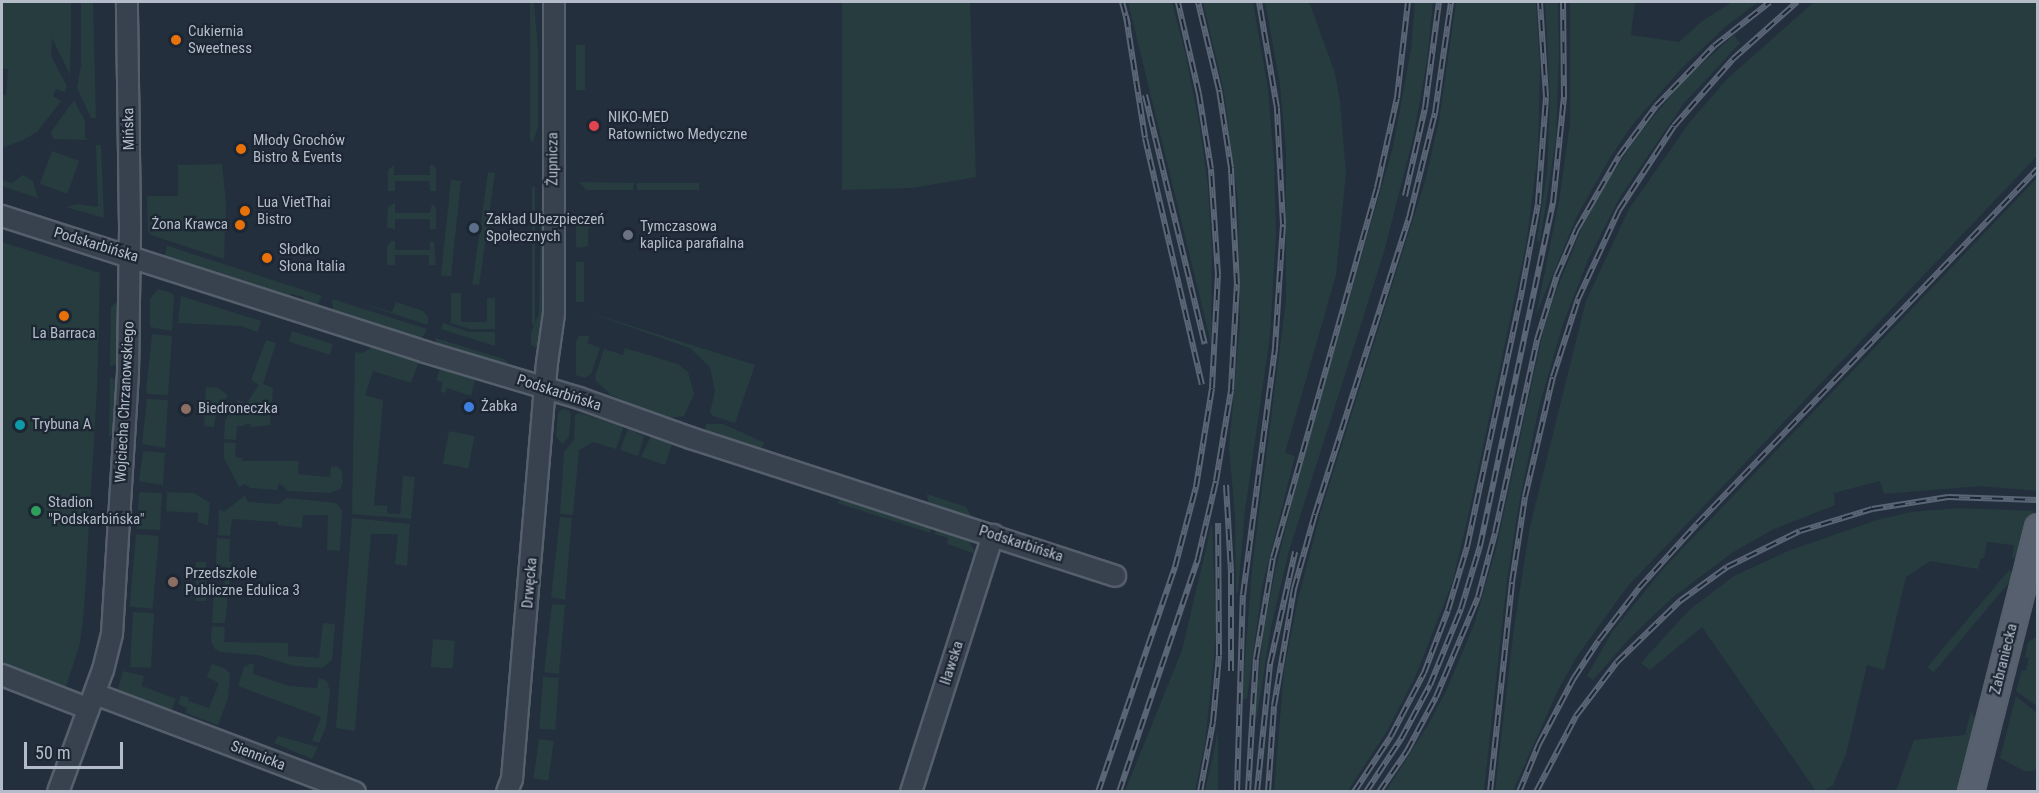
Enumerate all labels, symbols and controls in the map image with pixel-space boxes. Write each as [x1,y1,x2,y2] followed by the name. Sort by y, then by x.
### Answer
[188,22,252,57] place label: Cukiernia Sweetness
[169,33,183,47] marker: Cukiernia Sweetness
[120,107,138,151] street label: Mińska
[608,108,747,143] place label: NIKO-MED Ratownictwo Medyczne
[585,117,603,135] marker: NIKO-MED Ratownictwo Medyczne
[253,131,345,166] place label: Młody Grochów Bistro & Events
[544,132,562,186] street label: Żupnicza
[234,142,248,156] marker: Młody Grochów Bistro & Events
[257,193,331,228] place label: Lua VietThai Bistro
[238,204,252,218] marker: Lua VietThai Bistro
[486,210,605,245] place label: Zakład Ubezpieczeń Społecznych
[151,216,228,234] place label: Żona Krawca
[640,217,744,252] place label: Tymczasowa kaplica parafialna
[233,218,247,232] marker: Żona Krawca
[467,221,481,235] marker: Zakład Ubezpieczeń Społecznych
[52,224,140,266] street label: Podskarbińska
[621,228,635,242] marker: Tymczasowa kaplica parafialna
[279,240,345,275] place label: Słodko Słona Italia
[260,251,274,265] marker: Słodko Słona Italia
[57,309,71,323] marker: La Barraca
[112,321,138,483] street label: Wojciecha Chrzanowskiego
[32,325,96,343] place label: La Barraca
[515,371,603,415] street label: Podskarbińska
[481,398,517,416] place label: Żabka
[198,400,278,418] place label: Biedroneczka
[462,400,476,414] marker: Żabka
[179,402,193,416] marker: Biedroneczka
[32,416,91,434] place label: Trybuna A
[13,418,27,432] marker: Trybuna A
[48,493,145,528] place label: Stadion "Podskarbińska"
[29,504,43,518] marker: Stadion "Podskarbińska"
[977,522,1065,566] street label: Podskarbińska
[519,557,541,609] street label: Drwęcka
[185,564,300,599] place label: Przedszkole Publiczne Edulica 3
[166,575,180,589] marker: Przedszkole Publiczne Edulica 3
[1986,622,2022,696] street label: Zabraniecka
[936,639,968,687] street label: Iławska
[27,730,126,768] scale bar
[228,737,288,775] street label: Siennicka
[35,742,70,763] text: 50 m

